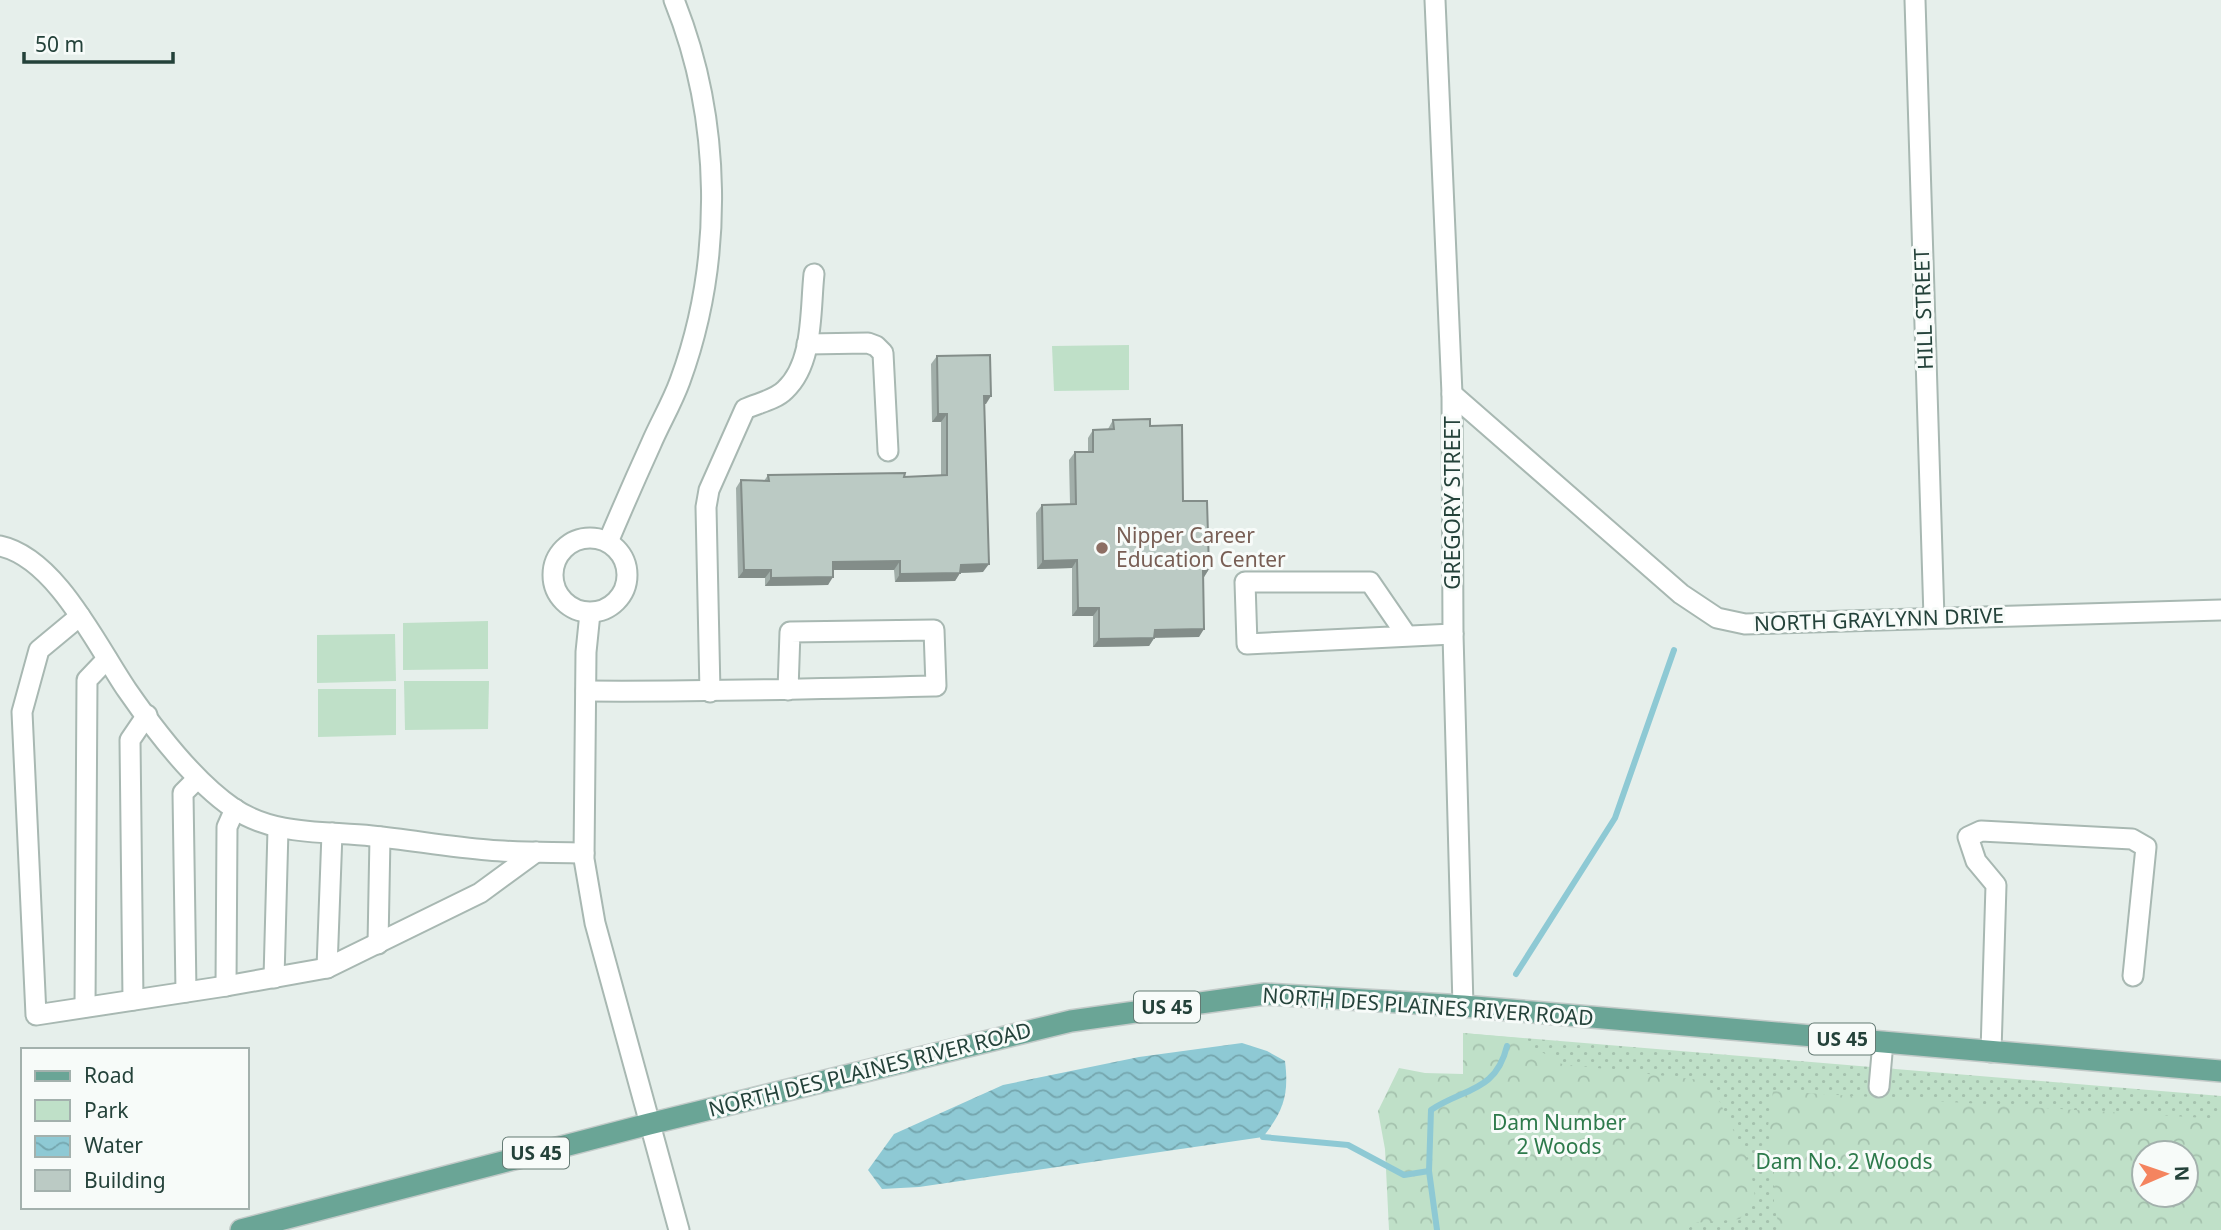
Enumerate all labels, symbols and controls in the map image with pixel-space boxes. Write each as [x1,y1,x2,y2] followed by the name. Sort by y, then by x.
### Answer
[24,21,173,65] scale bar
[35,30,84,58] text: 50 m
[1907,248,1939,370] street label: HILL STREET
[1438,416,1466,590] street label: GREGORY STREET
[1116,521,1286,573] place label: Nipper Career Education Center
[1094,540,1110,556] marker: Nipper Career Education Center
[1754,601,2004,637] street label: NORTH GRAYLYNN DRIVE
[1262,980,1595,1032] street label: NORTH DES PLAINES RIVER ROAD
[1134,992,1200,1023] road number: US 45
[705,1015,1034,1123] street label: NORTH DES PLAINES RIVER ROAD
[1809,1023,1875,1054] road number: US 45
[21,1048,248,1209] legend
[84,1061,134,1089] text: Road
[84,1096,129,1124] text: Park
[1492,1108,1626,1160] park label: Dam Number 2 Woods
[84,1131,143,1159] text: Water
[503,1138,569,1168] road number: US 45
[2130,1139,2200,1209] north arrow
[1756,1147,1932,1175] park label: Dam No. 2 Woods
[2169,1165,2195,1182] text: N
[84,1166,166,1194] text: Building

